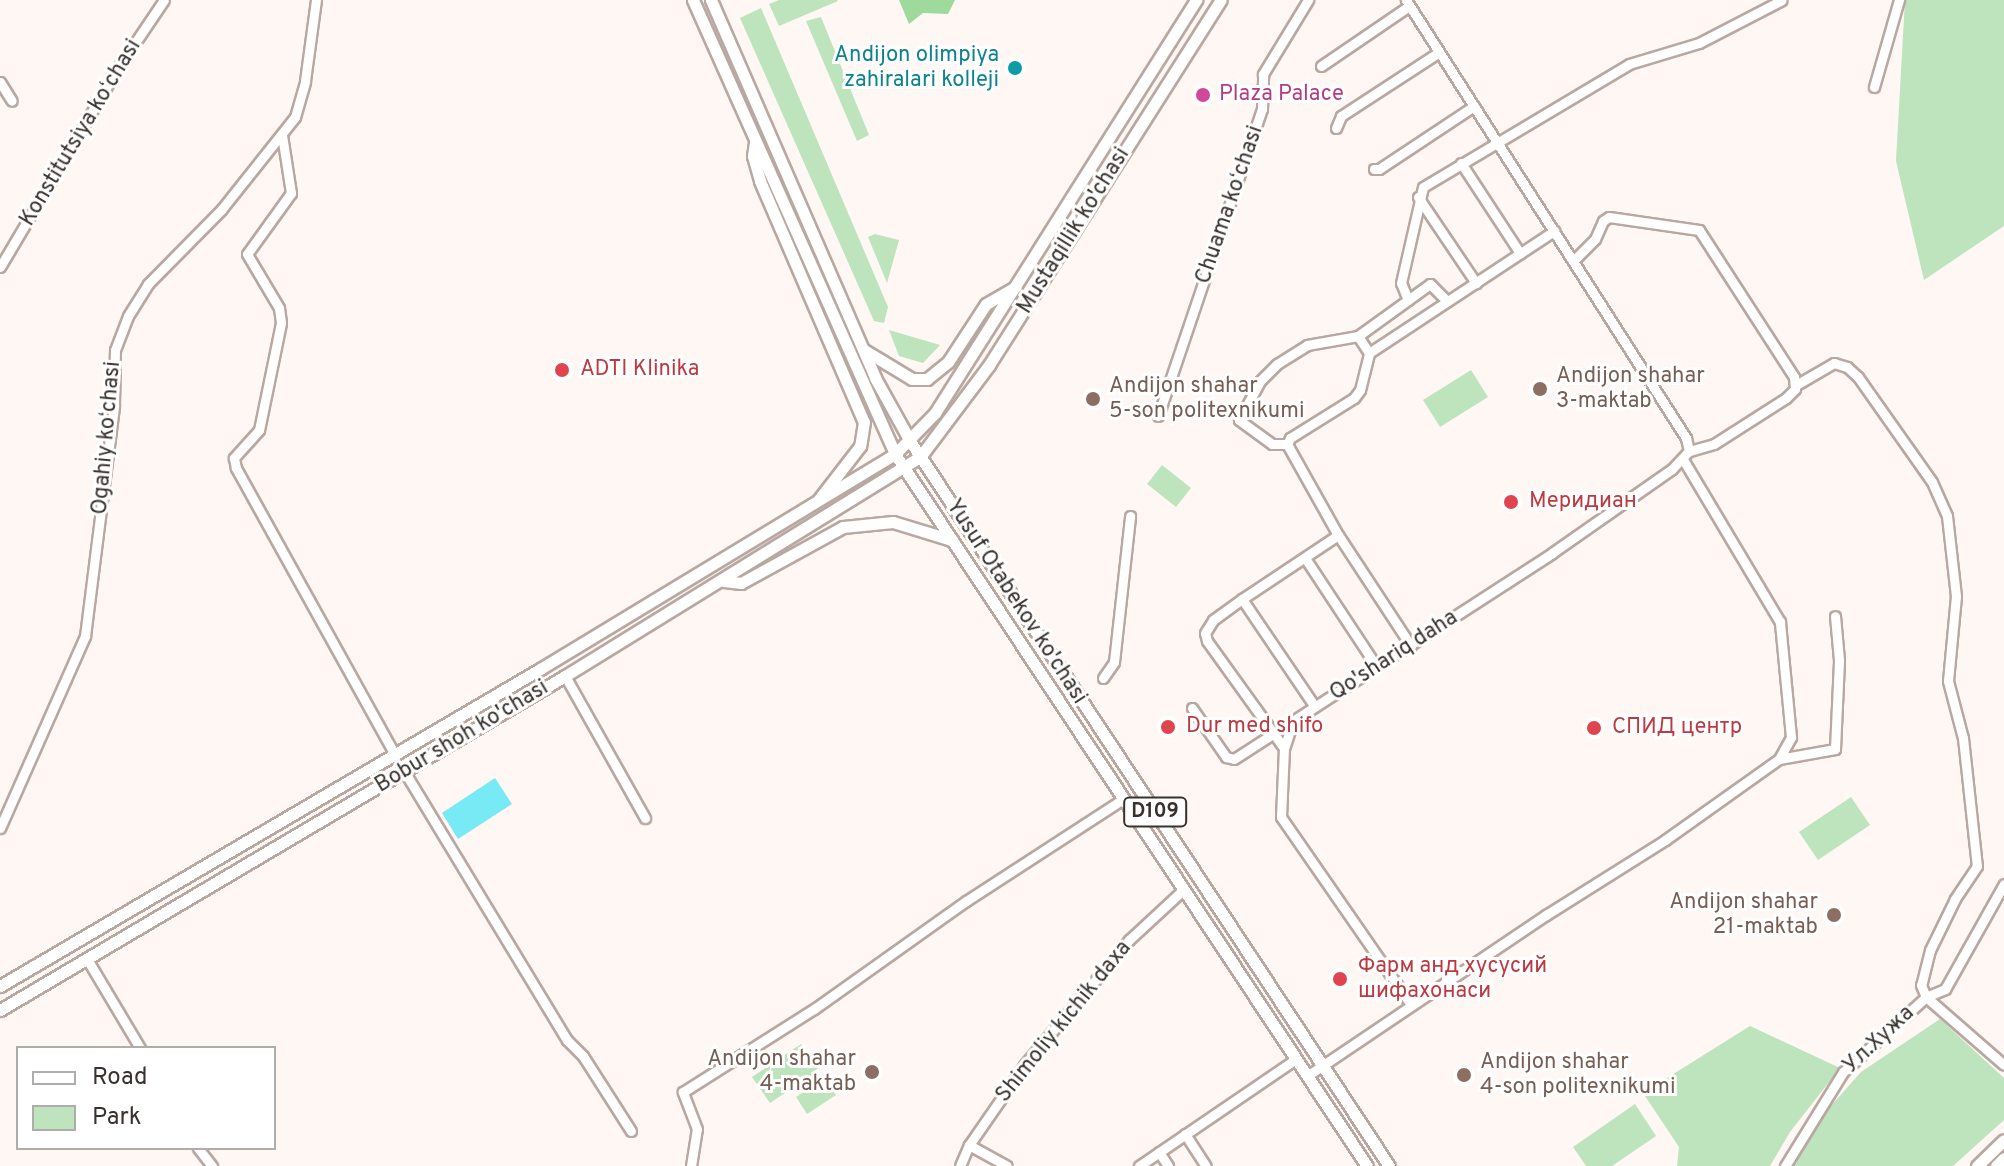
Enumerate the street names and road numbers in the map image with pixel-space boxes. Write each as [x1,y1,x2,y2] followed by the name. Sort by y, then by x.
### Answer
[15,35,147,231] street label: Konstitutsiya koʻchasi
[1191,122,1269,288] street label: Chuama koʻchasi
[1012,143,1136,319] street label: Mustaqillik ko'chasi
[87,360,127,516] street label: Ogahiy koʻchasi
[940,495,1092,709] street label: Yusuf Otabekov ko'chasi
[1325,605,1463,707] street label: Qo'shariq daha
[371,675,553,799] street label: Bobur shoh ko'chasi
[1123,796,1187,828] road number: D109
[991,936,1137,1108] street label: Shimoliy kichik daxa
[1838,1000,1920,1080] street label: Ул.Хужа

